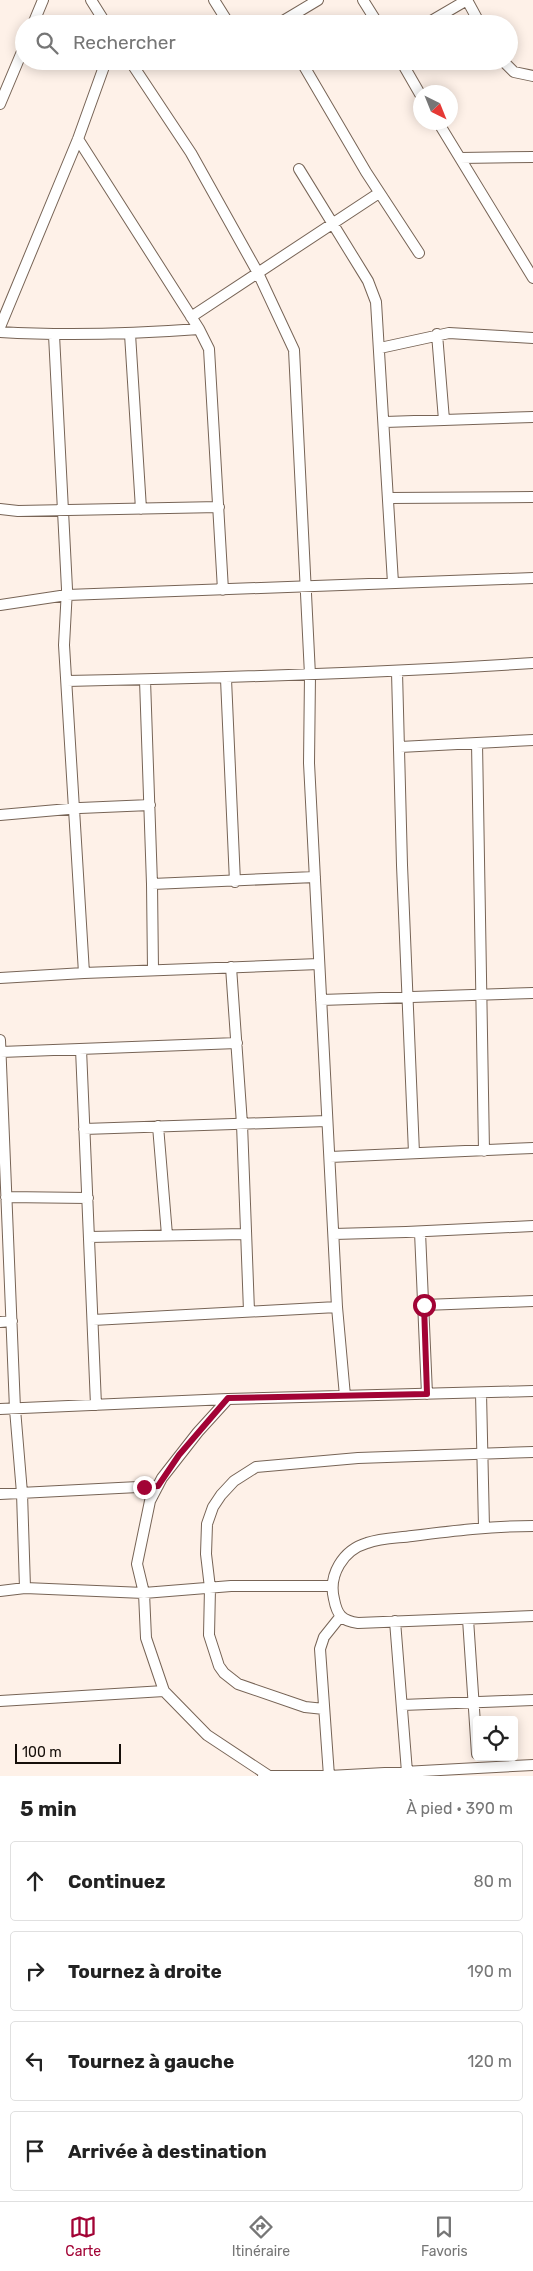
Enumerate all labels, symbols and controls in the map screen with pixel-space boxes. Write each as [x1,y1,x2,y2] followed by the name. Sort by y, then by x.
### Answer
[15,15,518,70] search box
[33,29,61,57] icon: search
[73,31,176,54] text: Rechercher
[413,85,458,130] north arrow
[413,1294,436,1317] route start
[133,1476,156,1499] route end
[473,1716,518,1761] map controls
[473,1716,518,1761] button: locate
[15,1741,121,1764] scale bar
[22,1744,62,1761] text: 100 m
[20,1796,77,1821] text: 5 min
[406,1799,513,1818] text: À pied · 390 m
[21,1867,49,1895] icon: ahead
[68,1870,166,1893] text: Continuez
[474,1872,512,1891] text: 80 m
[21,1957,49,1985] icon: right
[68,1960,222,1983] text: Tournez à droite
[467,1962,512,1981] text: 190 m
[21,2047,49,2075] icon: left
[68,2050,234,2073] text: Tournez à gauche
[467,2052,512,2071] text: 120 m
[21,2137,49,2165] icon: arrive
[68,2140,267,2163] text: Arrivée à destination
[65,2213,101,2260] tab: Carte
[232,2213,290,2260] tab: Itinéraire
[421,2213,468,2260] tab: Favoris

